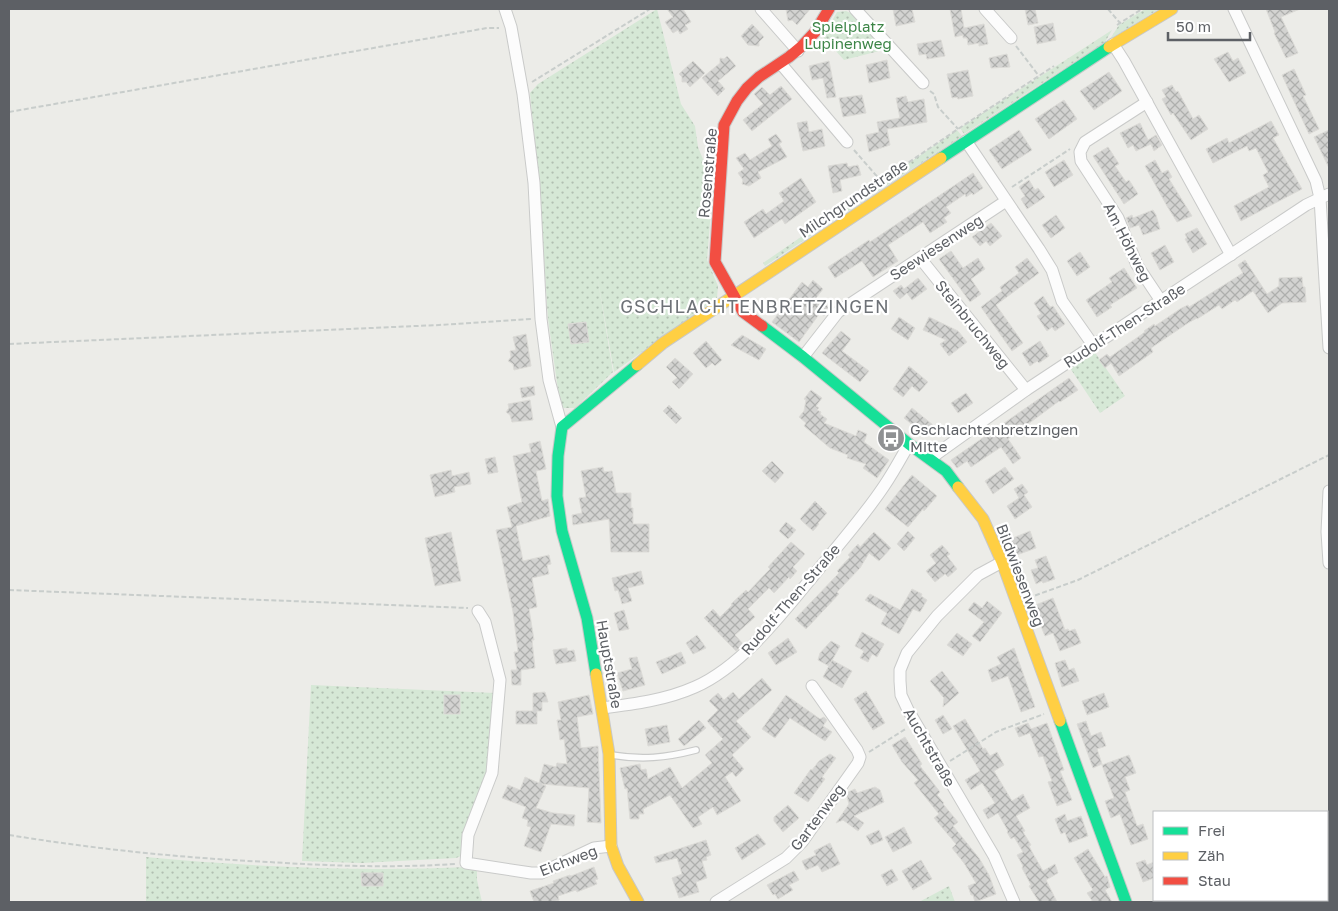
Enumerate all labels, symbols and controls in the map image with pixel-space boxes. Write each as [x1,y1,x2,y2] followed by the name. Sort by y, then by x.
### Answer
[1168,10,1250,42] scale bar
[804,17,892,52] park label: Spielplatz Lupinenweg
[1176,17,1211,35] text: 50 m
[694,127,720,219] street label: Rosenstraße
[795,155,911,241] street label: Milchgrundstraße
[1100,199,1156,285] street label: Am Höhweg
[886,210,986,284] street label: Seewiesenweg
[932,276,1014,372] street label: Steinbruchweg
[1060,279,1188,371] street label: Rudolf-Then-Straße
[620,295,890,317] district label: GSCHLACHTENBRETZINGEN
[910,420,1078,455] place label: Gschlachtenbretzingen Mitte
[876,423,906,453] bus stop icon: Gschlachtenbretzingen Mitte
[993,521,1049,629] street label: Bildwiesenweg
[737,540,843,658] street label: Rudolf-Then-Straße
[593,618,627,710] street label: Hauptstraße
[900,705,960,790] street label: Auchtstraße
[786,780,848,854] street label: Gartenweg
[1153,811,1328,901] legend
[1198,821,1225,839] text: Frei
[537,841,599,879] street label: Eichweg
[1198,846,1225,864] text: Zäh
[1198,871,1231,889] text: Stau

